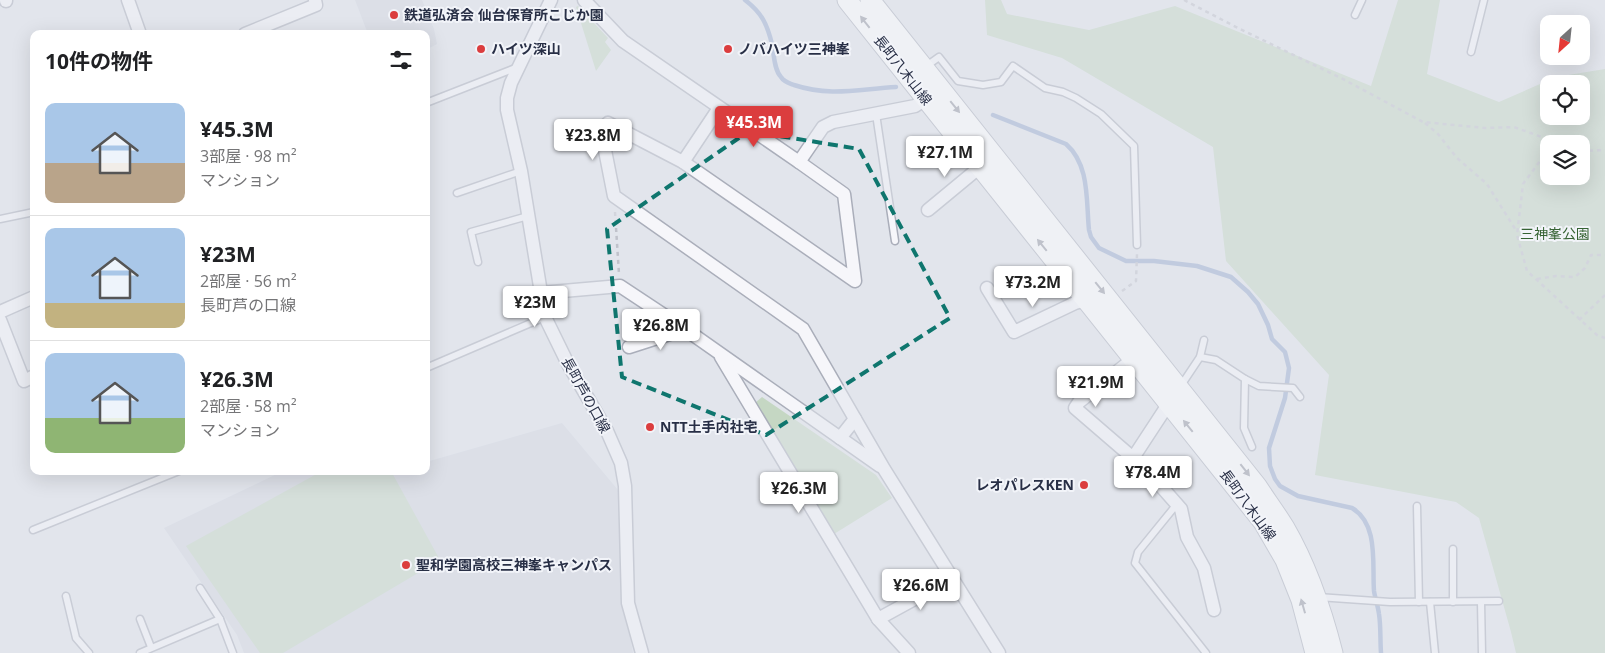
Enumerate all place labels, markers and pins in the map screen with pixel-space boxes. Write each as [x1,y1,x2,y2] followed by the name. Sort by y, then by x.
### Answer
[404,5,604,24] place label: 鉄道弘済会 仙台保育所こじか園
[388,9,400,21] marker: 鉄道弘済会 仙台保育所こじか園
[491,39,561,58] place label: ハイツ深山
[738,39,850,58] place label: ノバハイツ三神峯
[475,43,487,55] marker: ハイツ深山
[722,43,734,55] marker: ノバハイツ三神峯
[713,106,795,148] pin: ¥45.3M
[552,119,634,161] pin: ¥23.8M
[904,136,986,178] pin: ¥27.1M
[992,266,1074,308] pin: ¥73.2M
[505,286,565,328] pin: ¥23M
[620,308,702,351] pin: ¥26.8M
[1055,366,1137,408] pin: ¥21.9M
[660,417,758,436] place label: NTT土手内社宅
[644,421,656,433] marker: NTT土手内社宅
[1112,456,1194,498] pin: ¥78.4M
[758,472,840,514] pin: ¥26.3M
[975,475,1074,494] place label: レオパレスKEN
[1078,479,1090,491] marker: レオパレスKEN
[416,555,612,574] place label: 聖和学園高校三神峯キャンパス
[400,559,412,571] marker: 聖和学園高校三神峯キャンパス
[880,568,962,611] pin: ¥26.6M

